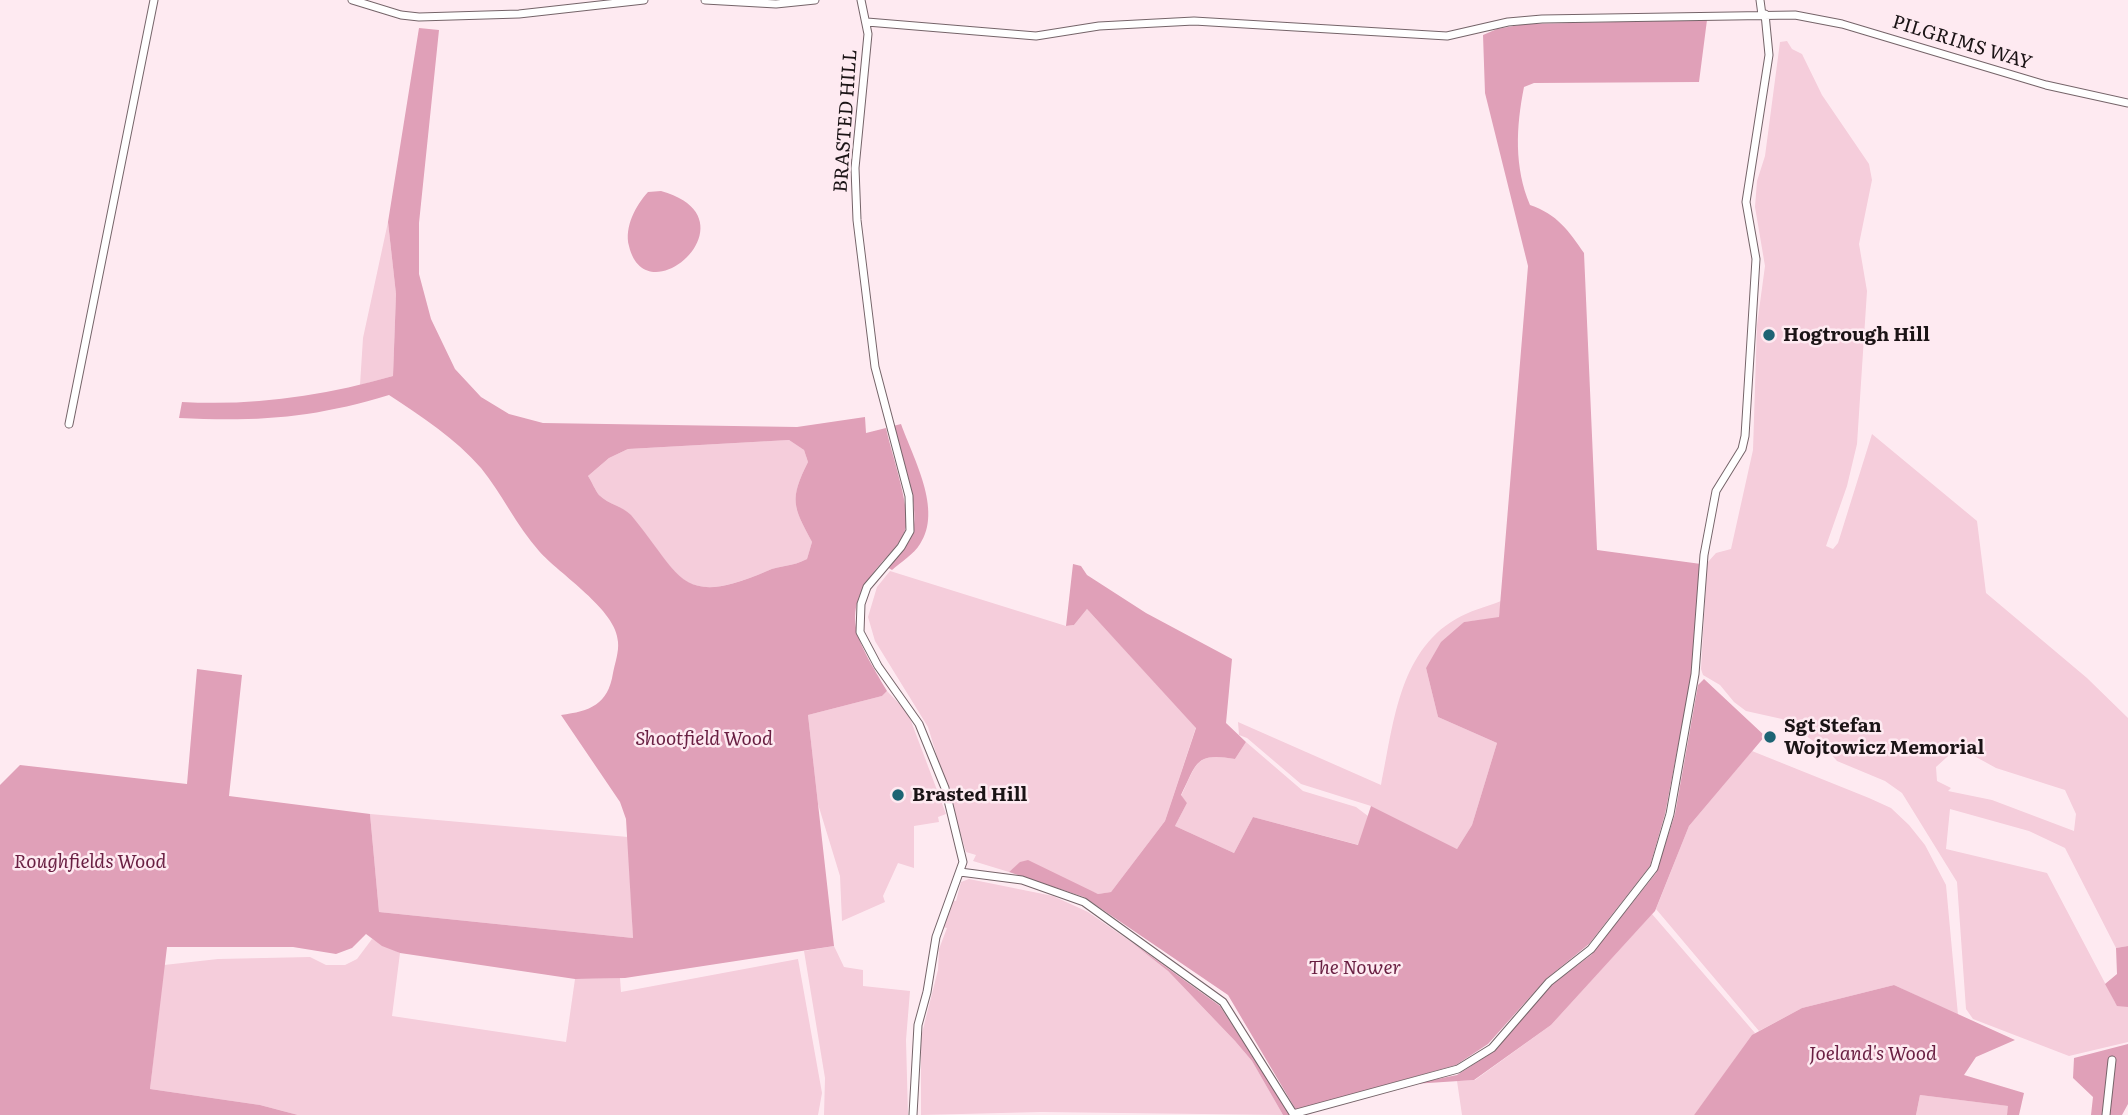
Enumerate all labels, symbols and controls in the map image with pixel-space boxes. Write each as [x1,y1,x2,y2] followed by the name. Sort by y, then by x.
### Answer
[1889,11,2035,75] street label: PILGRIMS WAY
[830,49,862,193] street label: BRASTED HILL
[1783,324,1930,346] place label: Hogtrough Hill
[1761,327,1777,343] marker: Hogtrough Hill
[1784,715,1984,759] place label: Sgt Stefan Wojtowicz Memorial
[635,728,773,750] park label: Shootfield Wood
[1762,729,1778,745] marker: Sgt Stefan Wojtowicz Memorial
[912,784,1027,806] place label: Brasted Hill
[890,787,906,803] marker: Brasted Hill
[14,851,166,873] park label: Roughfields Wood
[1309,957,1401,979] park label: The Nower
[1809,1043,1937,1065] park label: Joeland's Wood

